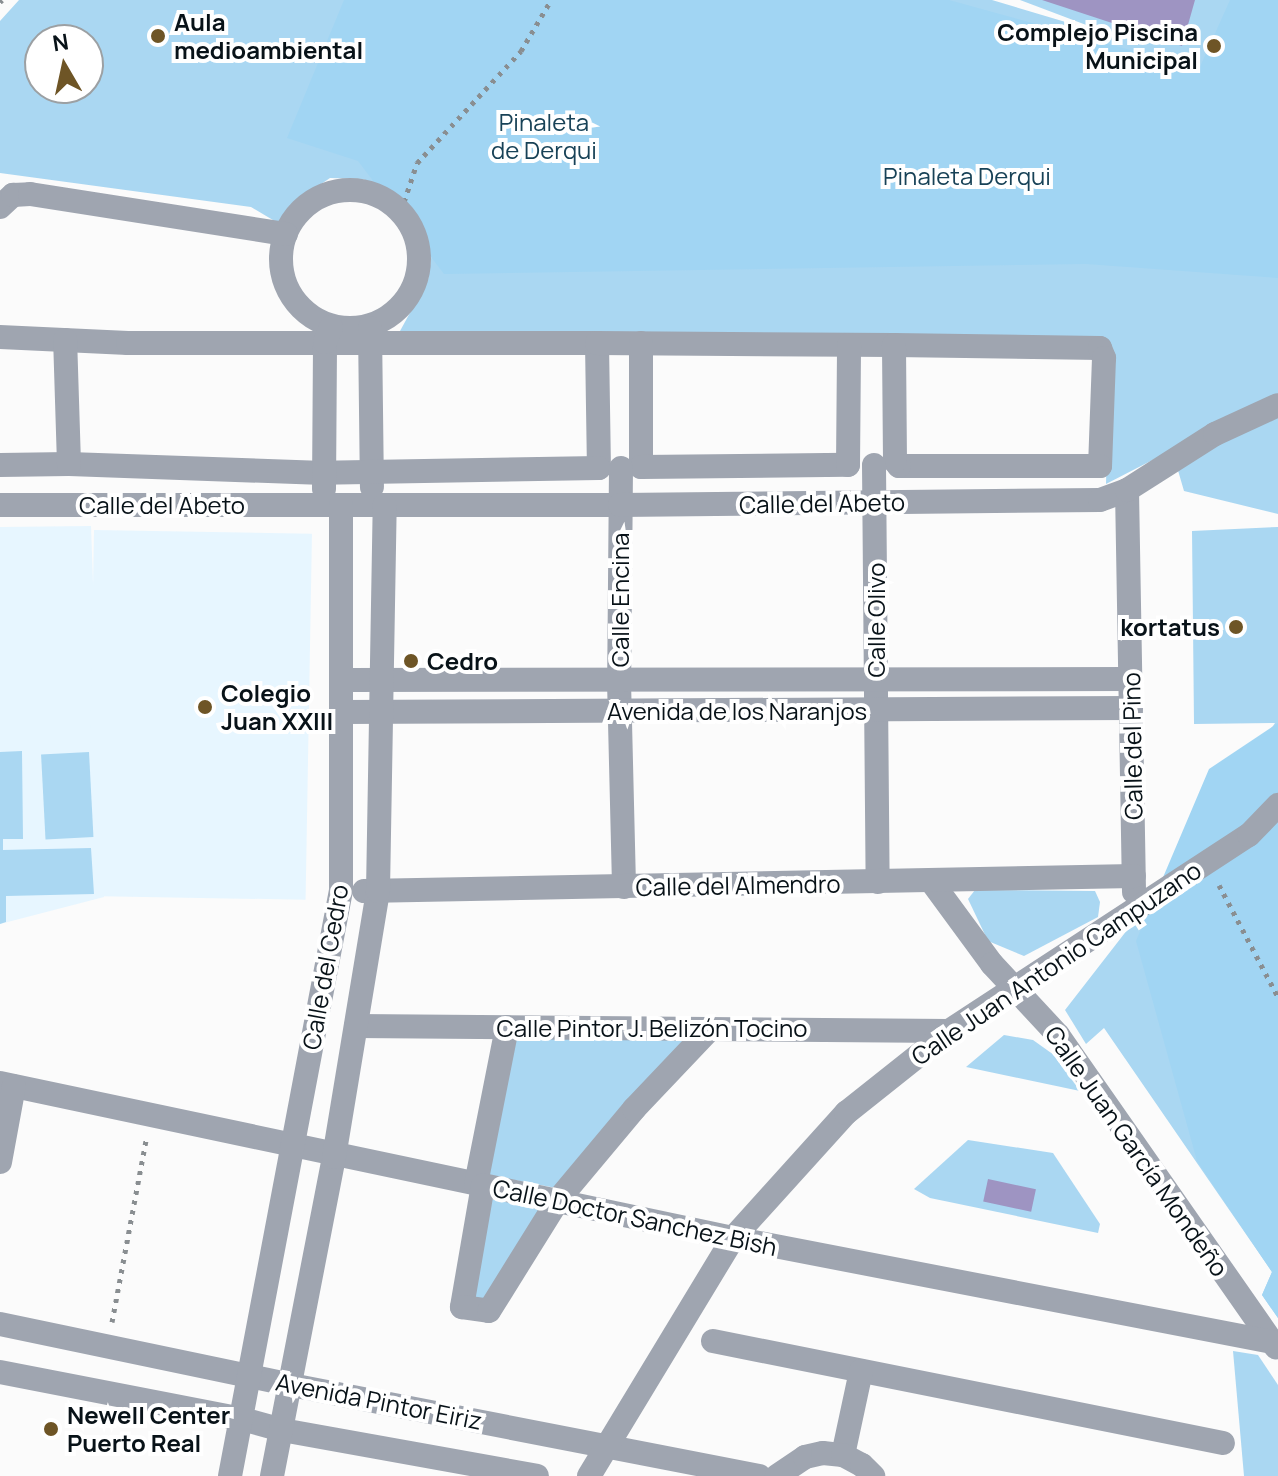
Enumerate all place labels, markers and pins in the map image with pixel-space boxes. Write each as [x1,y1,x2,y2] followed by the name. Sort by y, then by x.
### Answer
[174,8,363,64] place label: Aula medioambiental
[997,18,1198,74] place label: Complejo Piscina Municipal
[149,27,167,45] marker: Aula medioambiental
[1205,37,1223,55] marker: Complejo Piscina Municipal
[1120,613,1220,641] place label: kortatus
[1227,618,1245,636] marker: kortatus
[427,647,498,675] place label: Cedro
[402,652,420,670] marker: Cedro
[221,679,333,735] place label: Colegio Juan XXIII
[196,698,214,716] marker: Colegio Juan XXIII
[67,1401,230,1457] place label: Newell Center Puerto Real
[42,1420,60,1438] marker: Newell Center Puerto Real

